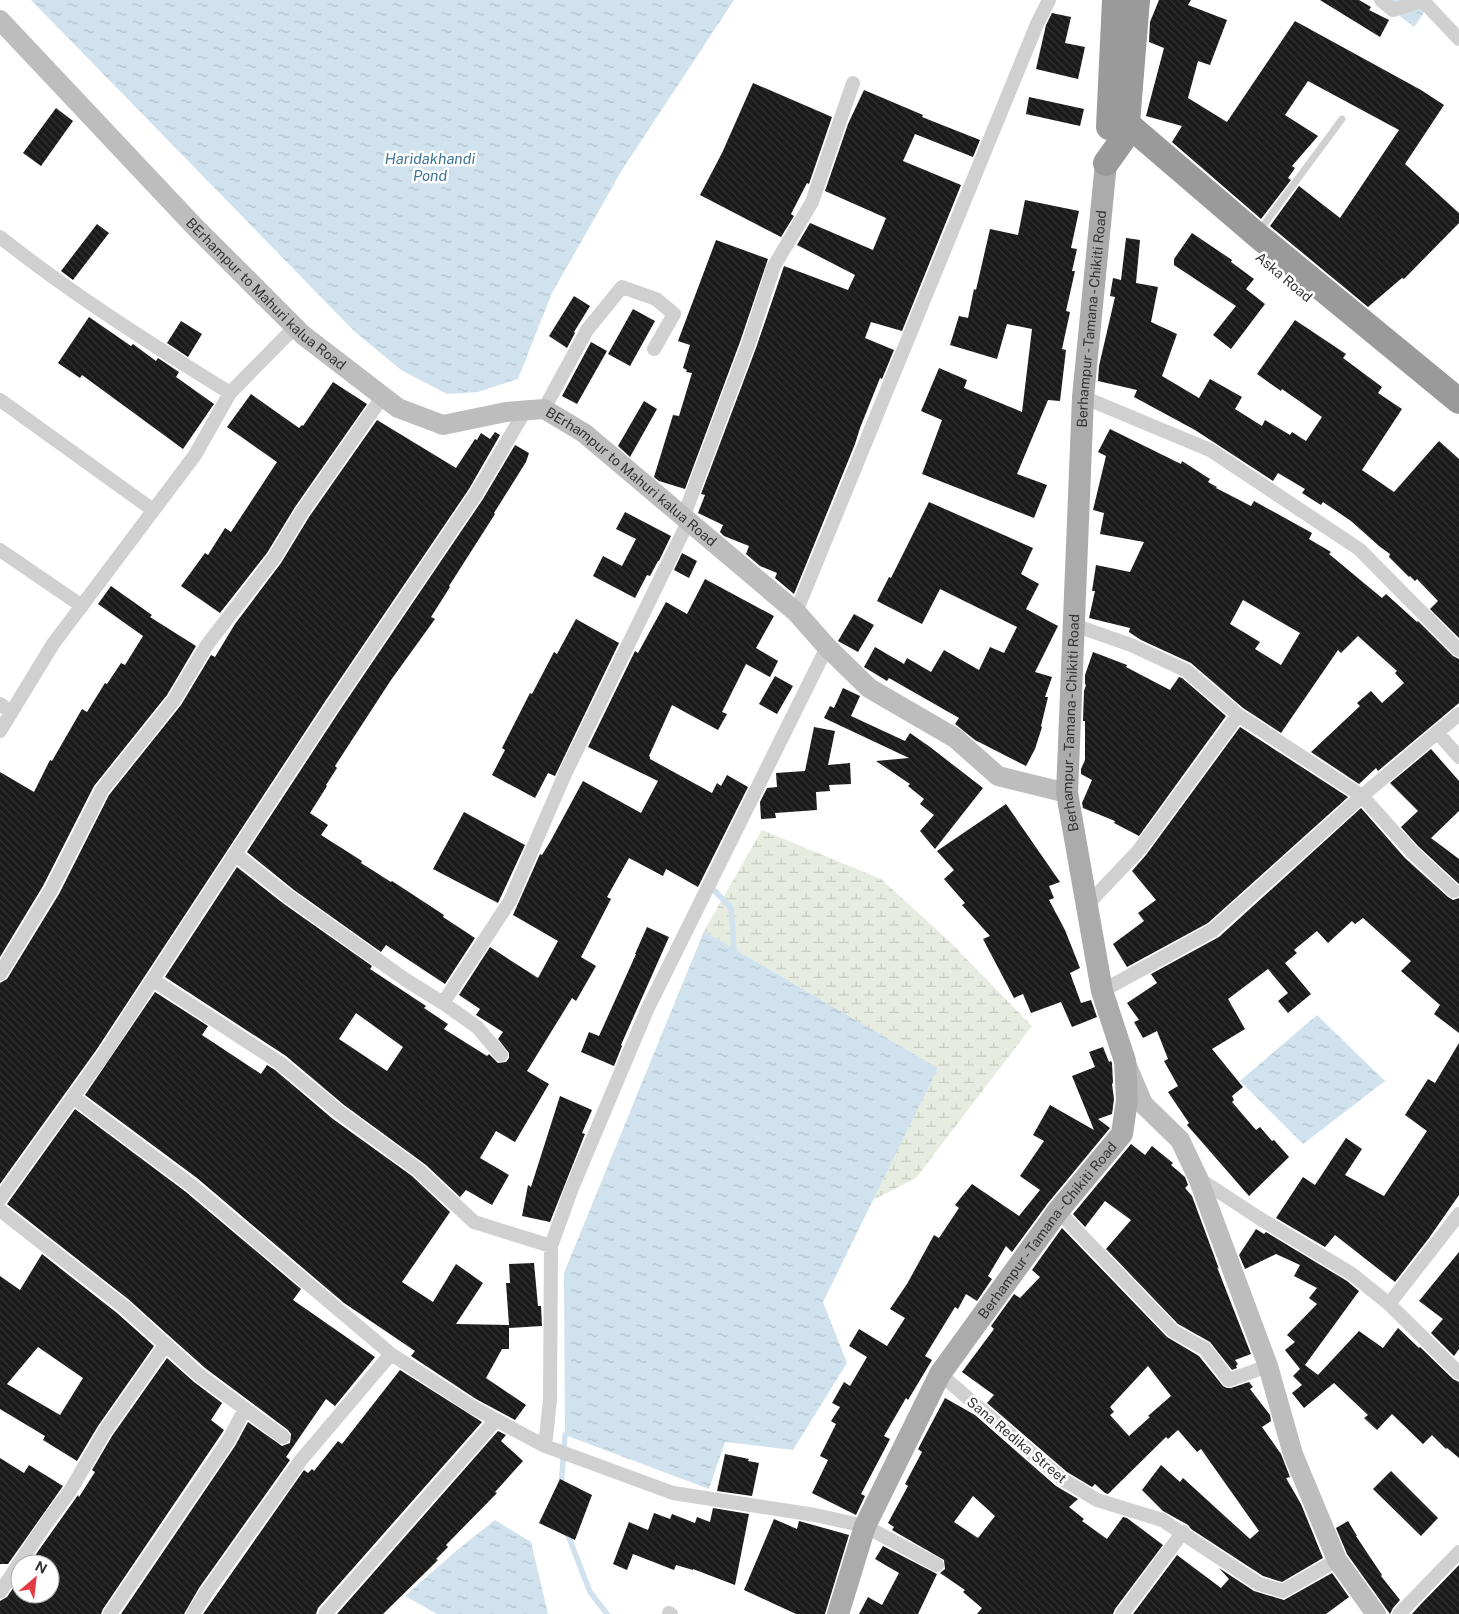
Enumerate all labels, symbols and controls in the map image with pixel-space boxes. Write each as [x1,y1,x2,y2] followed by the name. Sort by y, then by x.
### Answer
[385,150,475,184] water label: Haridakhandi Pond
[1074,209,1109,428] street label: Berhampur - Tamana - Chikiti Road
[183,215,349,373] street label: BErhampur to Mahuri kalua Road
[1253,249,1315,305] street label: Aska Road
[543,404,720,549] street label: BErhampur to Mahuri kalua Road
[1059,614,1082,833] street label: Berhampur - Tamana - Chikiti Road
[975,1139,1120,1322] street label: Berhampur - Tamana - Chikiti Road
[964,1394,1070,1486] street label: Sana Redika Street
[10,1554,60,1604] north arrow
[33,1558,50,1577] text: N

